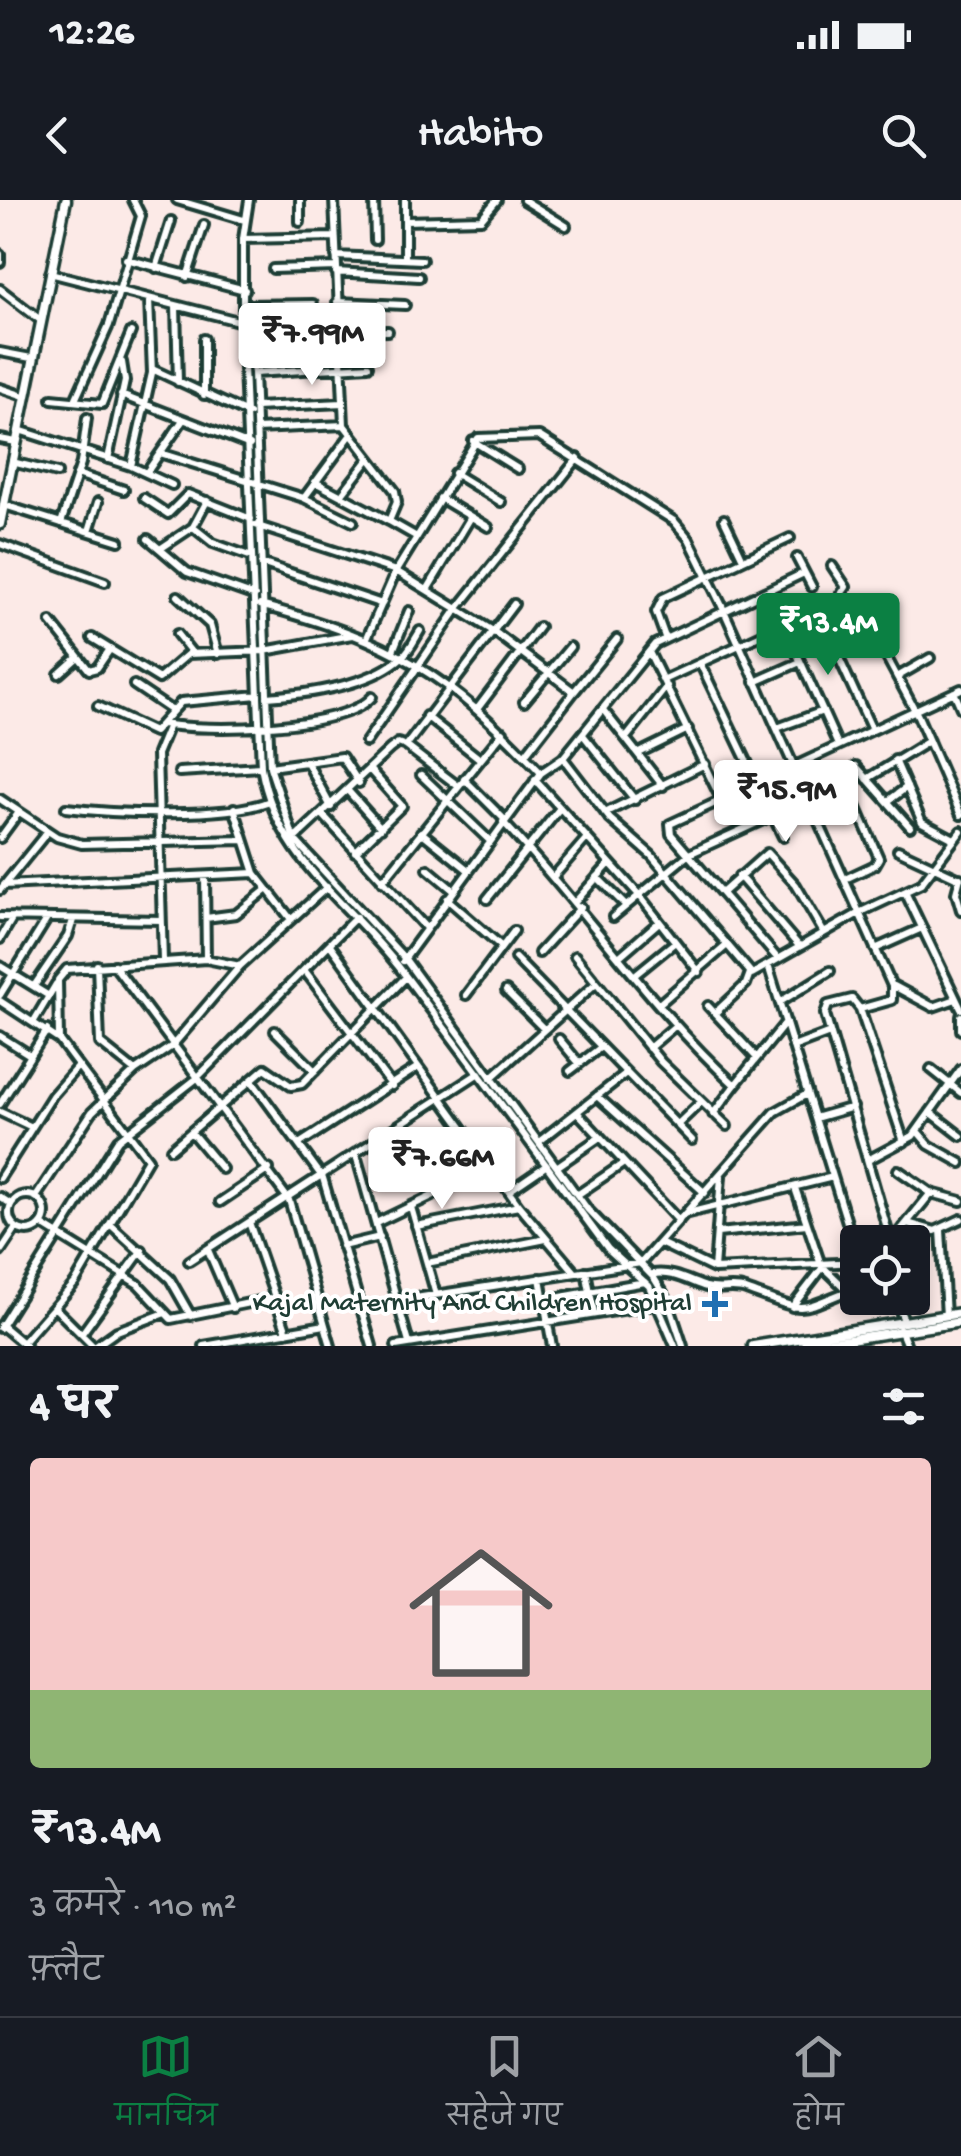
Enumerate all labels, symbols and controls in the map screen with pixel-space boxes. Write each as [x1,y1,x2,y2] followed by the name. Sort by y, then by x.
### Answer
[50,13,134,57] text: 12:26
[30,108,85,163] icon: back
[876,108,931,163] icon: search
[418,109,543,162] text: Habito
[231,303,393,388] pin: ₹7.99M
[261,316,363,354] text: ₹7.99M
[747,593,909,678] pin: ₹13.4M
[779,606,877,644] text: ₹13.4M
[705,760,867,845] pin: ₹15.9M
[736,773,836,811] text: ₹15.9M
[361,1127,523,1212] pin: ₹7.66M
[390,1140,494,1178] text: ₹7.66M
[840,1225,930,1315] map controls
[840,1225,930,1315] button: locate
[253,1288,692,1321] place label: Kajal Maternity And Children Hospital
[702,1291,728,1317] marker: Kajal Maternity And Children Hospital
[876,1379,931,1434] icon: filters
[30,1385,116,1434] text: 4 घर
[391,1523,571,1703] icon: home
[30,1810,160,1859] text: ₹13.4M
[30,1890,236,1928] text: 3 कमरे · 110 m²
[30,1955,103,1993] text: फ़्लैट
[115,2029,217,2146] tab: मानचित्र
[446,2029,562,2146] tab: सहेजे गए
[791,2029,846,2146] tab: होम

